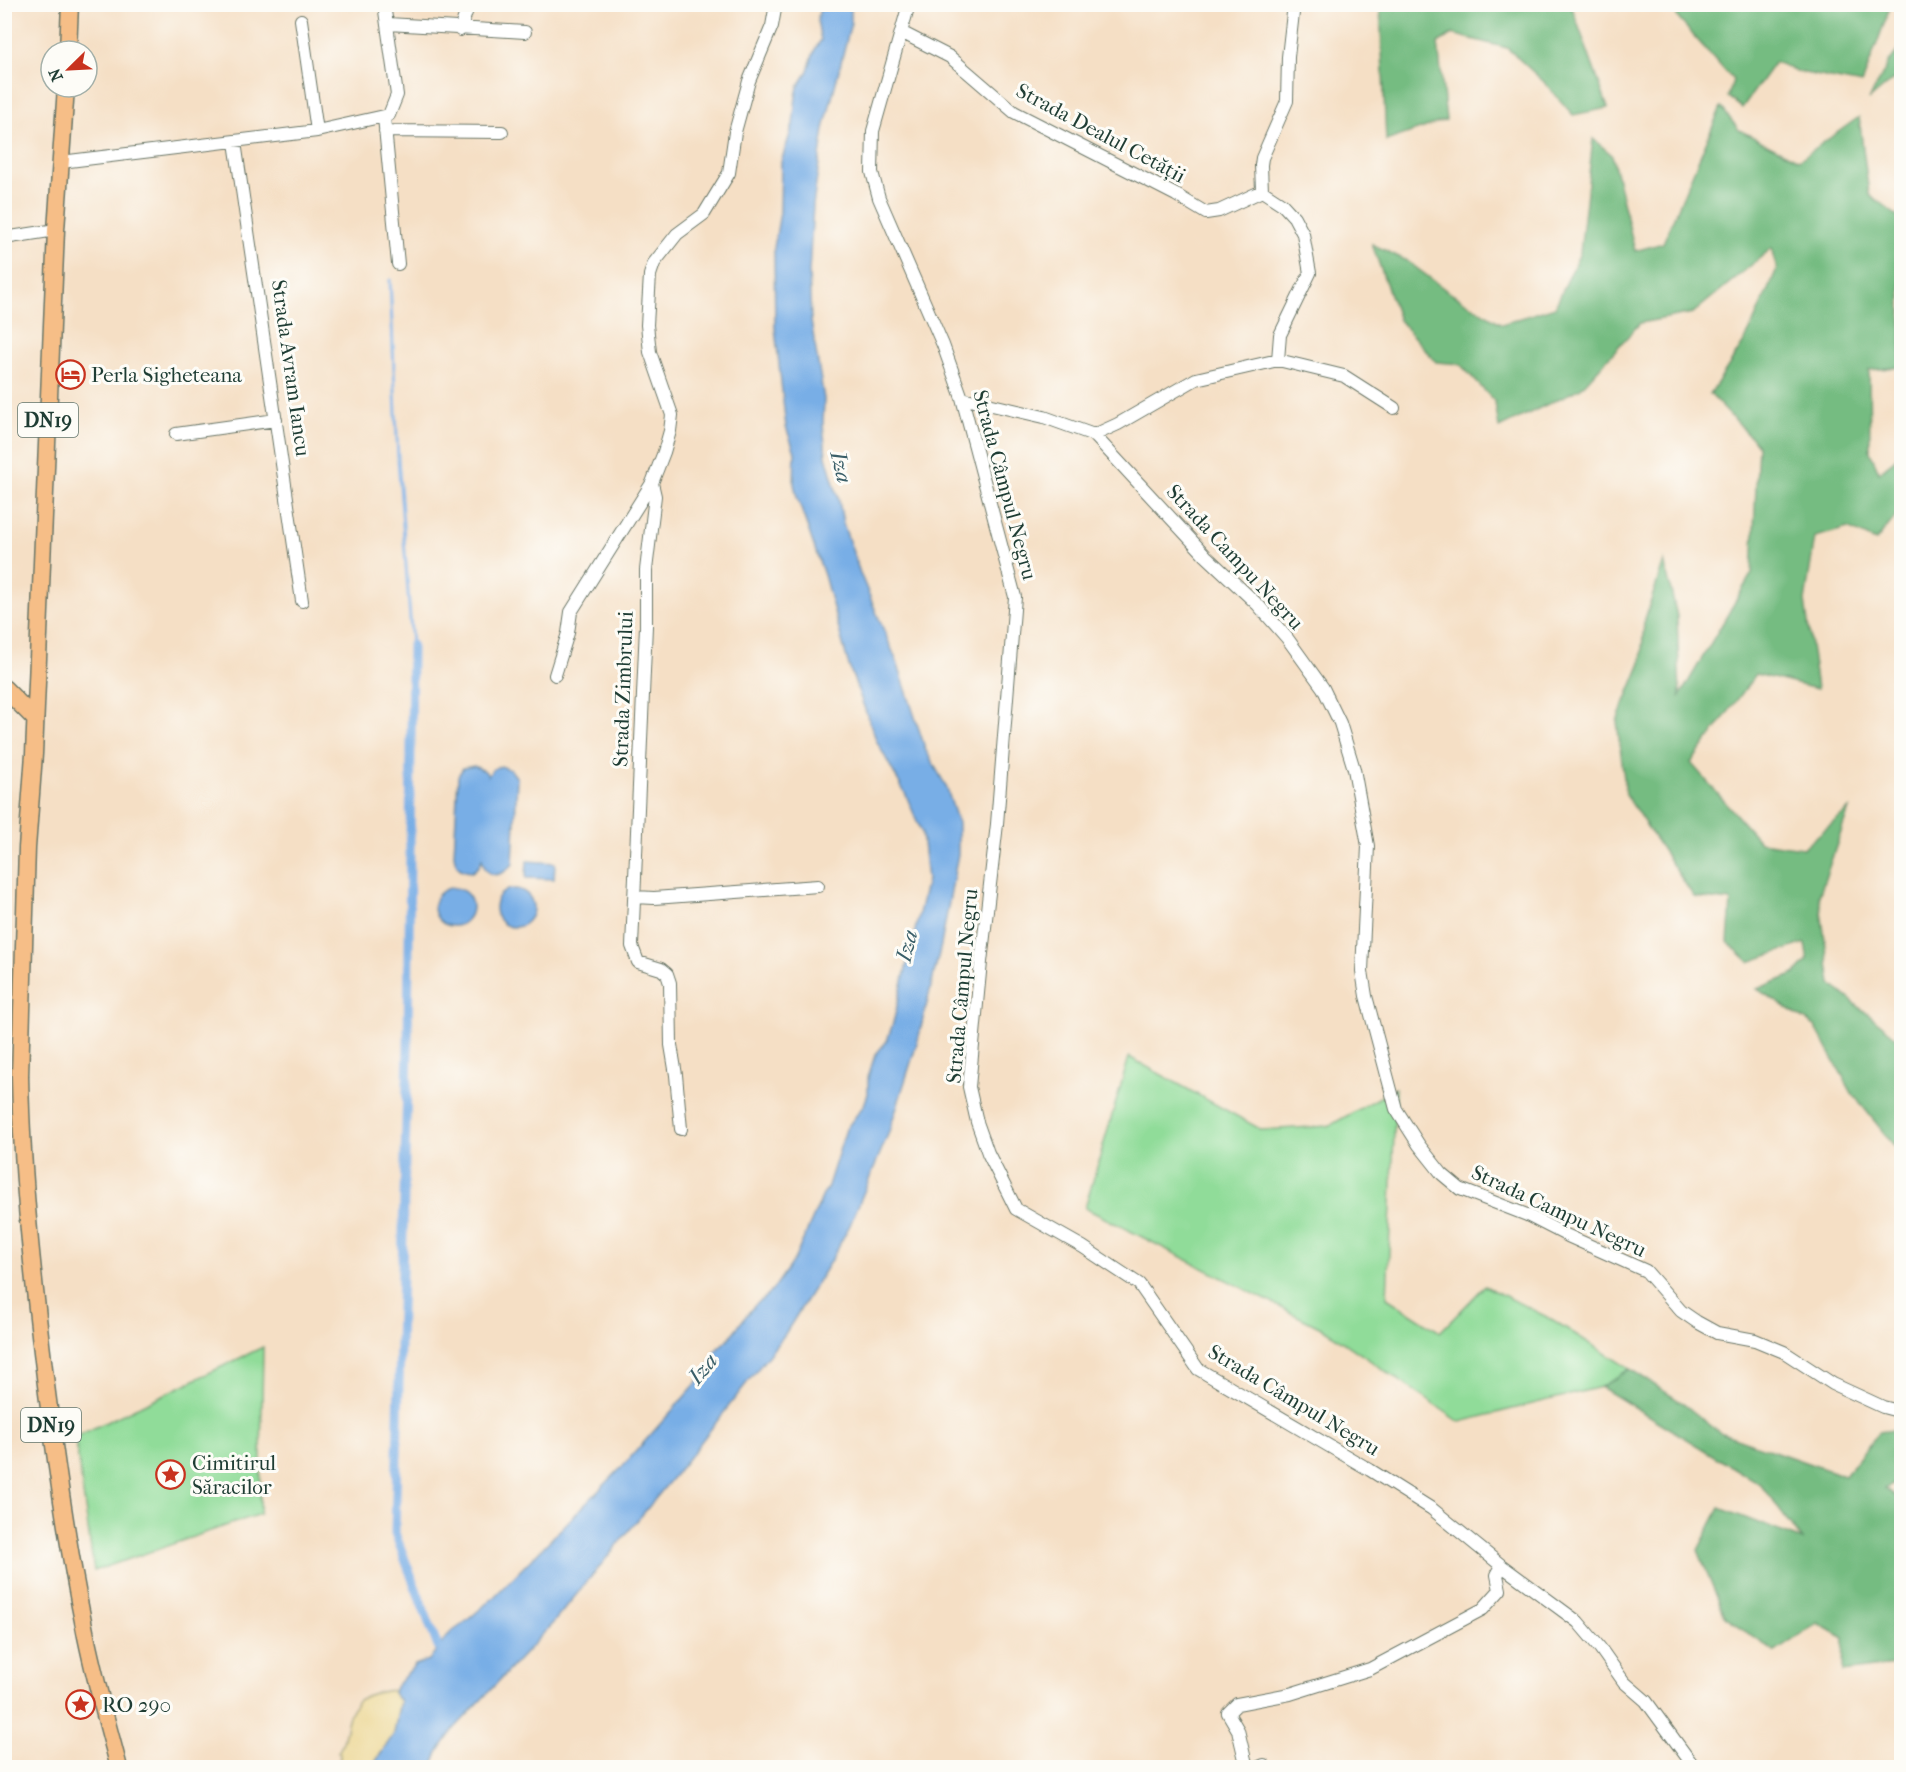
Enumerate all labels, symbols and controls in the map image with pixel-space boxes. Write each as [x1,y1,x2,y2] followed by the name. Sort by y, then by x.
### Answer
[39,39,99,99] north arrow
[44,65,67,84] text: N
[1012,78,1190,189] street label: Strada Dealul Cetății
[267,278,315,458] street label: Strada Avram Iancu
[54,359,86,391] hotel icon: Perla Sigheteana
[91,363,242,387] place label: Perla Sigheteana
[968,387,1042,583] street label: Strada Câmpul Negru
[18,403,78,437] road number: DN19
[824,447,857,486] water label: Iza
[1162,479,1309,635] street label: Strada Campu Negru
[608,611,638,767] street label: Strada Zimbrului
[942,887,982,1084] street label: Strada Câmpul Negru
[890,927,923,966] water label: Iza
[1468,1160,1650,1262] street label: Strada Campu Negru
[1204,1339,1384,1461] street label: Strada Câmpul Negru
[682,1348,723,1390] water label: Iza
[21,1408,81,1442] road number: DN19
[192,1451,276,1499] place label: Cimitirul Săracilor
[155,1459,187,1491] place icon: Cimitirul Săracilor
[65,1689,97,1721] place icon: RO 290
[102,1693,171,1717] place label: RO 290

